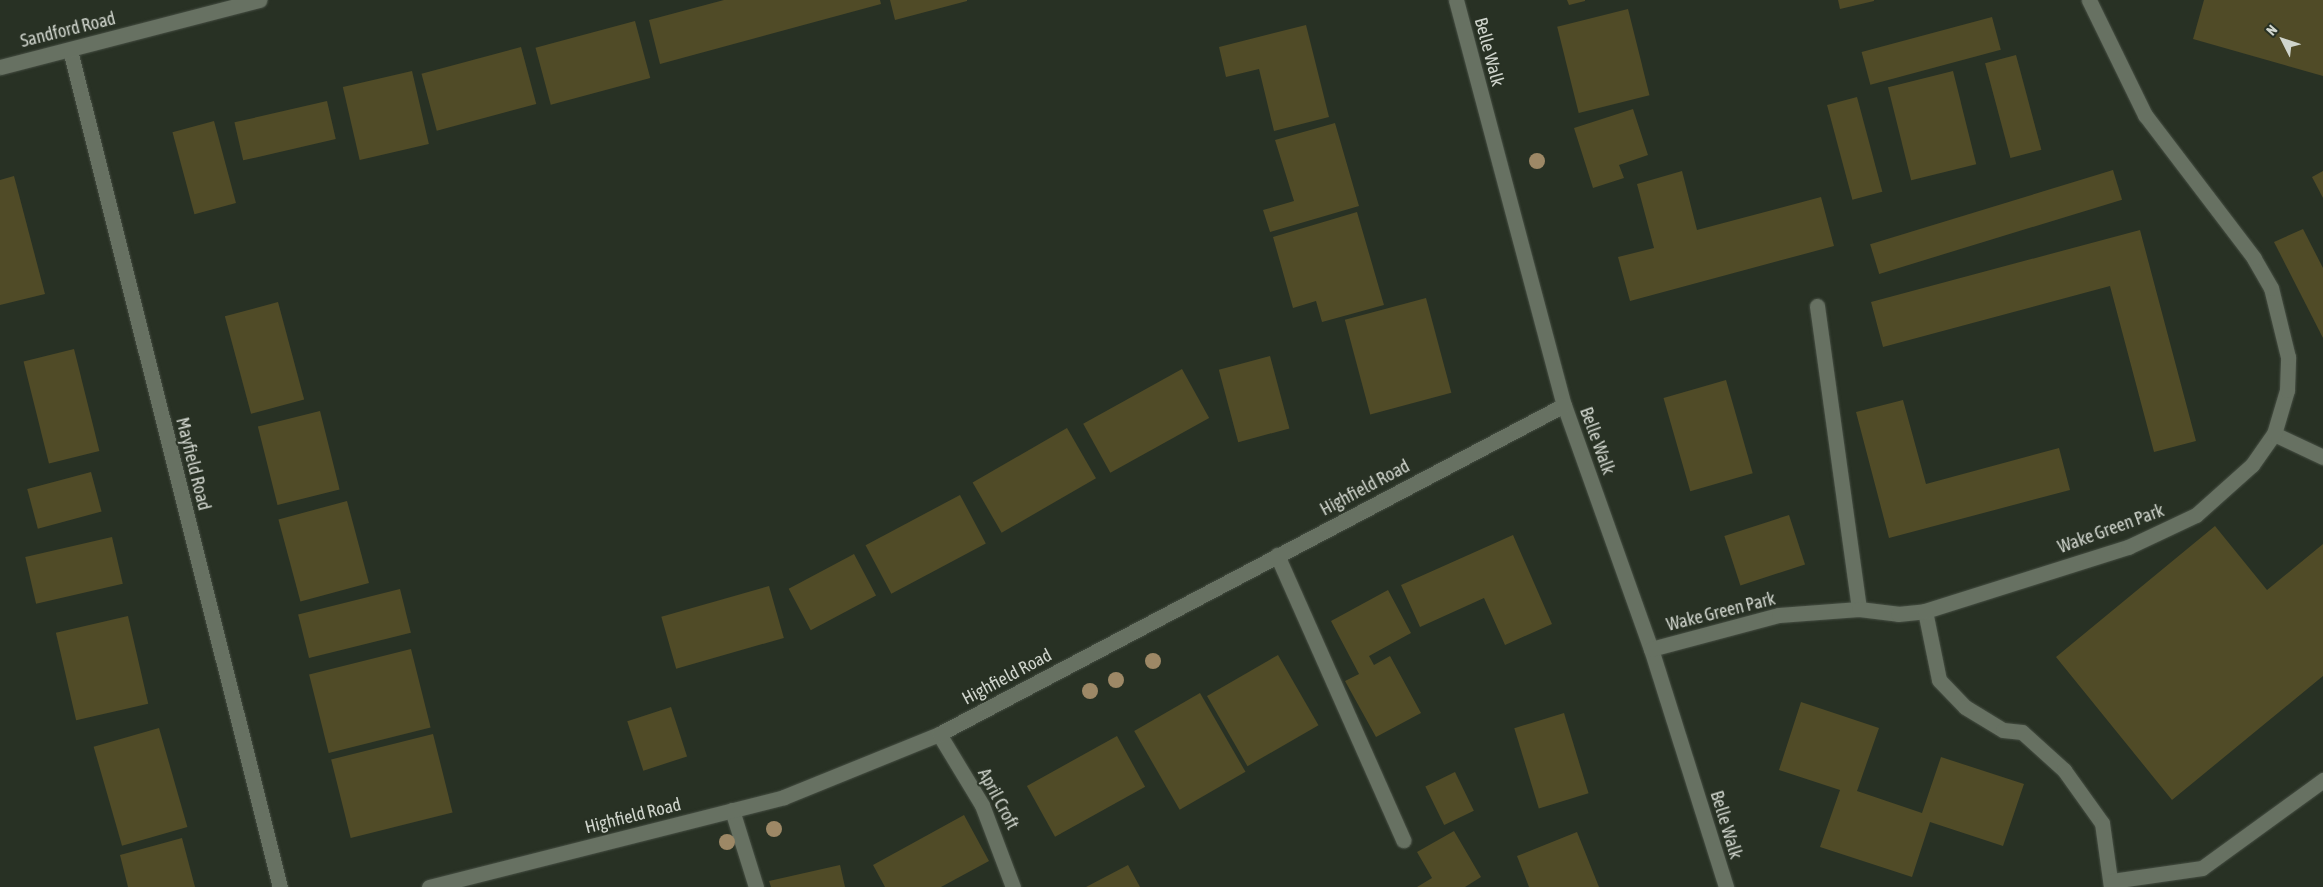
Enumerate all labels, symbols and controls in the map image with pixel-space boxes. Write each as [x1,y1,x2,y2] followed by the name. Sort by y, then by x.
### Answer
[18,8,118,52] street label: Sandford Road
[1469,15,1509,89] street label: Belle Walk
[2258,15,2308,65] north arrow
[2263,22,2280,39] text: N
[1575,404,1619,478] street label: Belle Walk
[171,415,215,513] street label: Mayfield Road
[1317,455,1413,521] street label: Highfield Road
[2055,500,2167,558] street label: Wake Green Park
[1664,588,1778,636] street label: Wake Green Park
[959,644,1055,710] street label: Highfield Road
[973,765,1023,833] street label: April Croft
[1705,788,1747,862] street label: Belle Walk
[583,794,683,838] street label: Highfield Road

